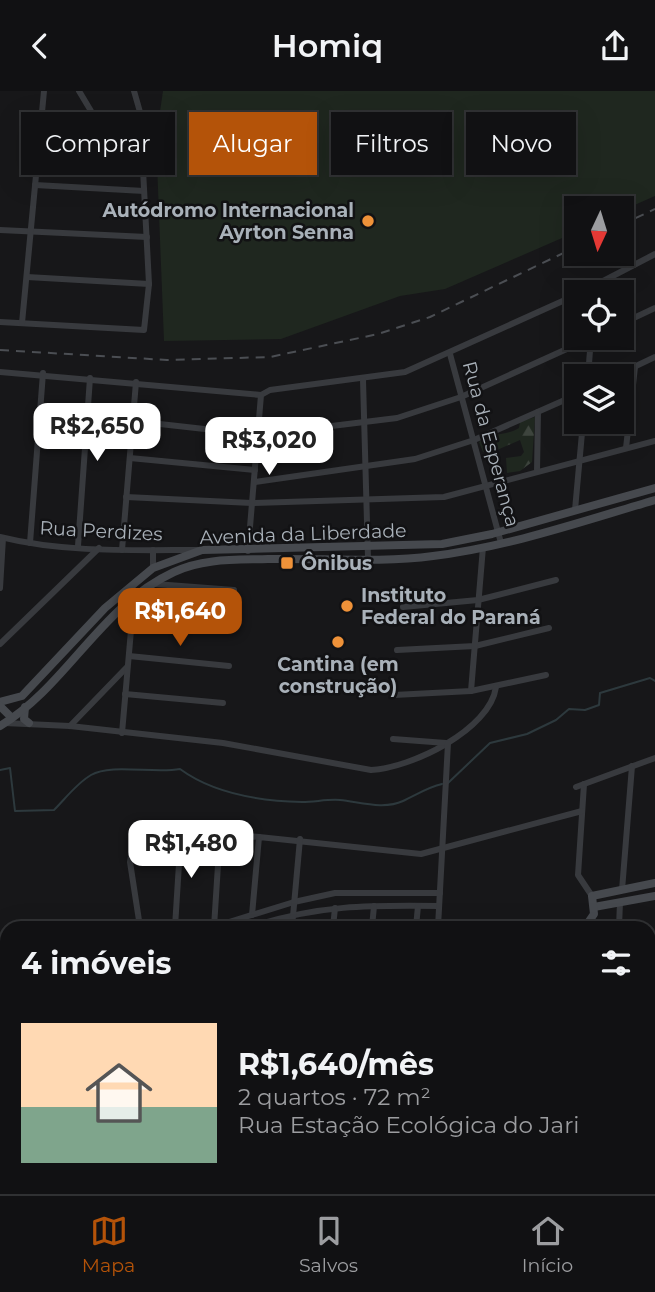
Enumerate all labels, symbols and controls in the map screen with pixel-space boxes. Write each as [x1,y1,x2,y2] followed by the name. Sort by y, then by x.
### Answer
[272,26,383,65] text: Homiq
[21,27,59,65] icon: back
[596,27,634,65] icon: share
[21,112,175,175] chip: Comprar
[189,112,317,175] chip: Alugar
[331,112,452,175] chip: Filtros
[466,112,576,175] chip: Novo
[564,196,634,266] north arrow
[564,196,634,434] map controls
[102,199,354,244] place label: Autódromo Internacional Ayrton Senna
[360,213,376,229] marker: Autódromo Internacional Ayrton Senna
[564,280,634,350] button: locate
[458,359,524,529] street label: Rua da Esperança
[564,364,634,434] button: layers
[32,403,162,463] pin: R$2,650
[49,412,145,440] text: R$2,650
[204,417,334,477] pin: R$3,020
[221,426,317,454] text: R$3,020
[39,516,163,546] street label: Rua Perdizes
[199,519,407,549] street label: Avenida da Liberdade
[301,551,372,575] place label: Ônibus
[279,555,295,571] marker: Ônibus
[361,584,541,629] place label: Instituto Federal do Paraná
[115,589,245,648] pin: R$1,640
[134,597,226,625] text: R$1,640
[339,598,355,614] marker: Instituto Federal do Paraná
[330,634,346,650] marker: Cantina (em construção)
[277,653,399,698] place label: Cantina (em construção)
[126,821,256,880] pin: R$1,480
[144,829,238,857] text: R$1,480
[597,944,635,982] icon: filters
[21,945,171,982] text: 4 imóveis
[238,1046,434,1083] text: R$1,640/mês
[77,1051,161,1135] icon: home
[238,1083,431,1111] text: 2 quartos · 72 m²
[238,1111,579,1139] text: Rua Estação Ecológica do Jari
[82,1212,135,1277] tab: Mapa
[299,1212,358,1277] tab: Salvos
[522,1212,573,1277] tab: Início

